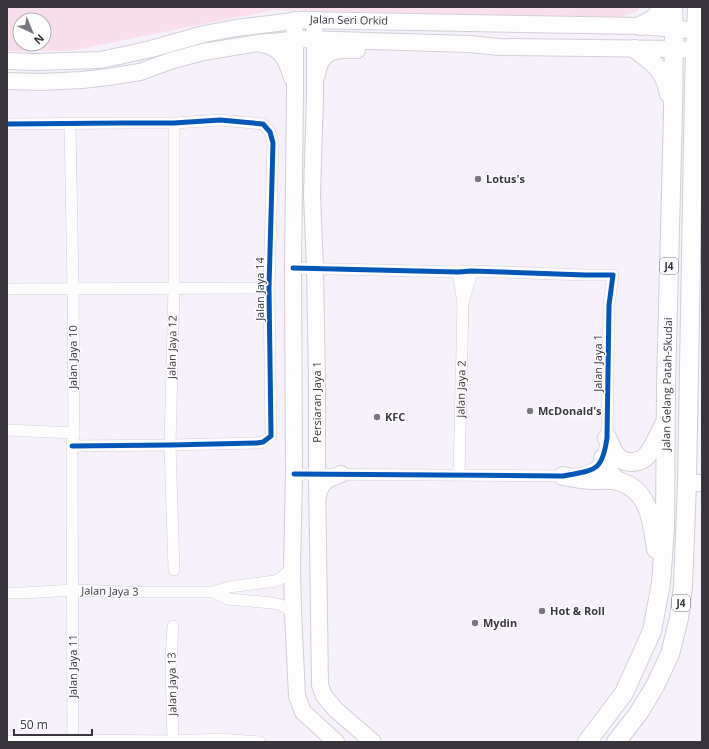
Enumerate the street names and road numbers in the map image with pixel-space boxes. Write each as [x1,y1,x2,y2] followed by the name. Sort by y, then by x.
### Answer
[309,11,388,28] street label: Jalan Seri Orkid
[252,256,267,322] street label: Jalan Jaya 14
[660,258,678,274] road number: J4
[163,315,180,380] street label: Jalan Jaya 12
[658,317,675,452] street label: Jalan Gelang Patah-Skudai
[65,325,80,390] street label: Jalan Jaya 10
[590,334,605,393] street label: Jalan Jaya 1
[452,360,468,419] street label: Jalan Jaya 2
[309,361,324,443] street label: Persiaran Jaya 1
[80,582,139,598] street label: Jalan Jaya 3
[672,595,690,611] road number: J4
[65,634,80,699] street label: Jalan Jaya 11
[163,652,180,717] street label: Jalan Jaya 13

